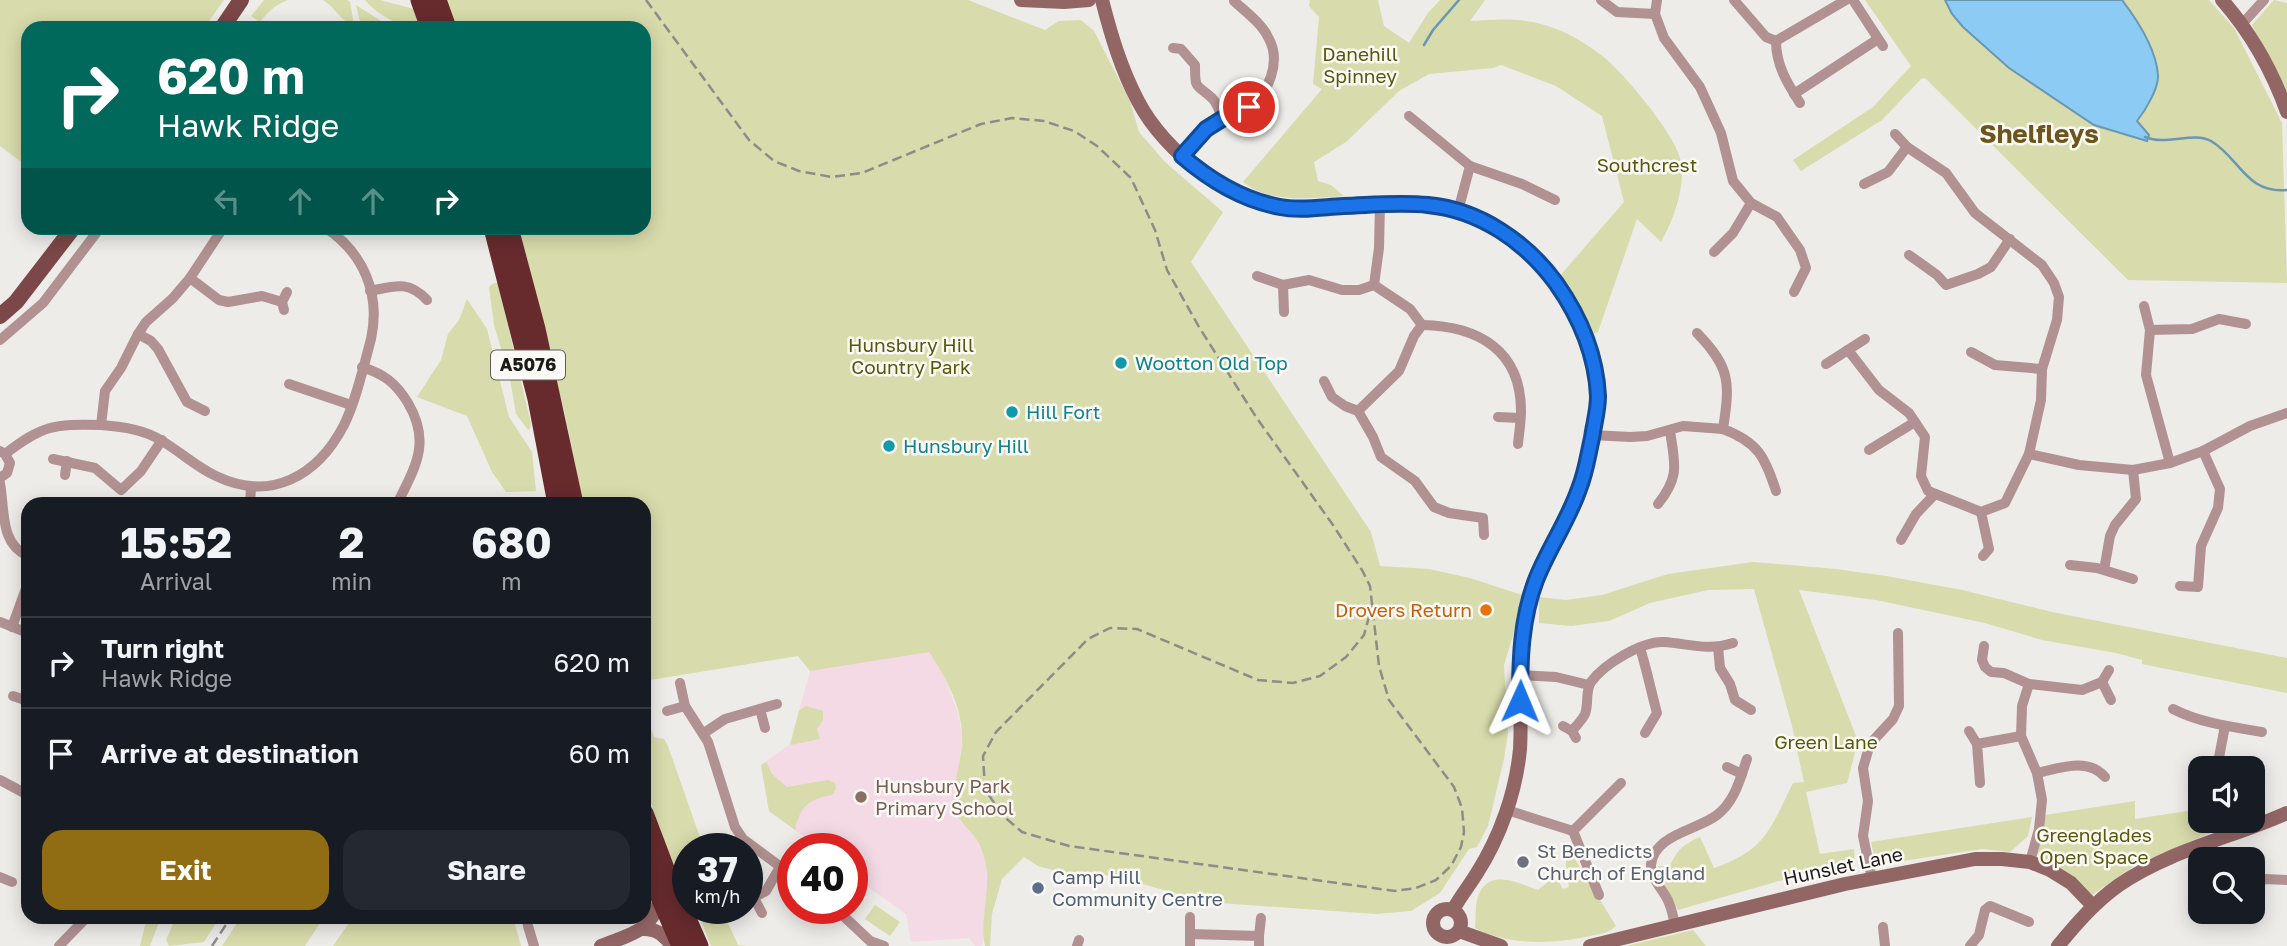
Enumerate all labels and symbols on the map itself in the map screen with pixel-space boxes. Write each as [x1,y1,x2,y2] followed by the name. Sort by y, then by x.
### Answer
[1322,42,1398,87] park label: Danehill Spinney
[1219,77,1279,137] pin
[1979,118,2099,149] district label: Shelfleys
[1597,153,1697,176] park label: Southcrest
[848,333,974,378] park label: Hunsbury Hill Country Park
[491,351,565,380] road number: A5076
[1135,351,1288,374] place label: Wootton Old Top
[1113,355,1129,371] marker: Wootton Old Top
[1026,400,1100,423] place label: Hill Fort
[1004,404,1020,420] marker: Hill Fort
[903,434,1029,457] place label: Hunsbury Hill
[881,438,897,454] marker: Hunsbury Hill
[1335,598,1472,621] place label: Drovers Return
[1478,602,1494,618] marker: Drovers Return
[1483,664,1557,738] position arrow
[1774,730,1878,753] park label: Green Lane
[875,774,1014,819] place label: Hunsbury Park Primary School
[853,789,869,805] marker: Hunsbury Park Primary School
[2036,823,2152,868] park label: Greenglades Open Space
[777,833,868,924] speed limit sign: 40
[1537,839,1705,884] place label: St Benedicts Church of England
[1781,842,1905,889] street label: Hunslet Lane
[1515,854,1531,870] marker: St Benedicts Church of England
[1052,865,1223,910] place label: Camp Hill Community Centre
[1030,880,1046,896] marker: Camp Hill Community Centre

